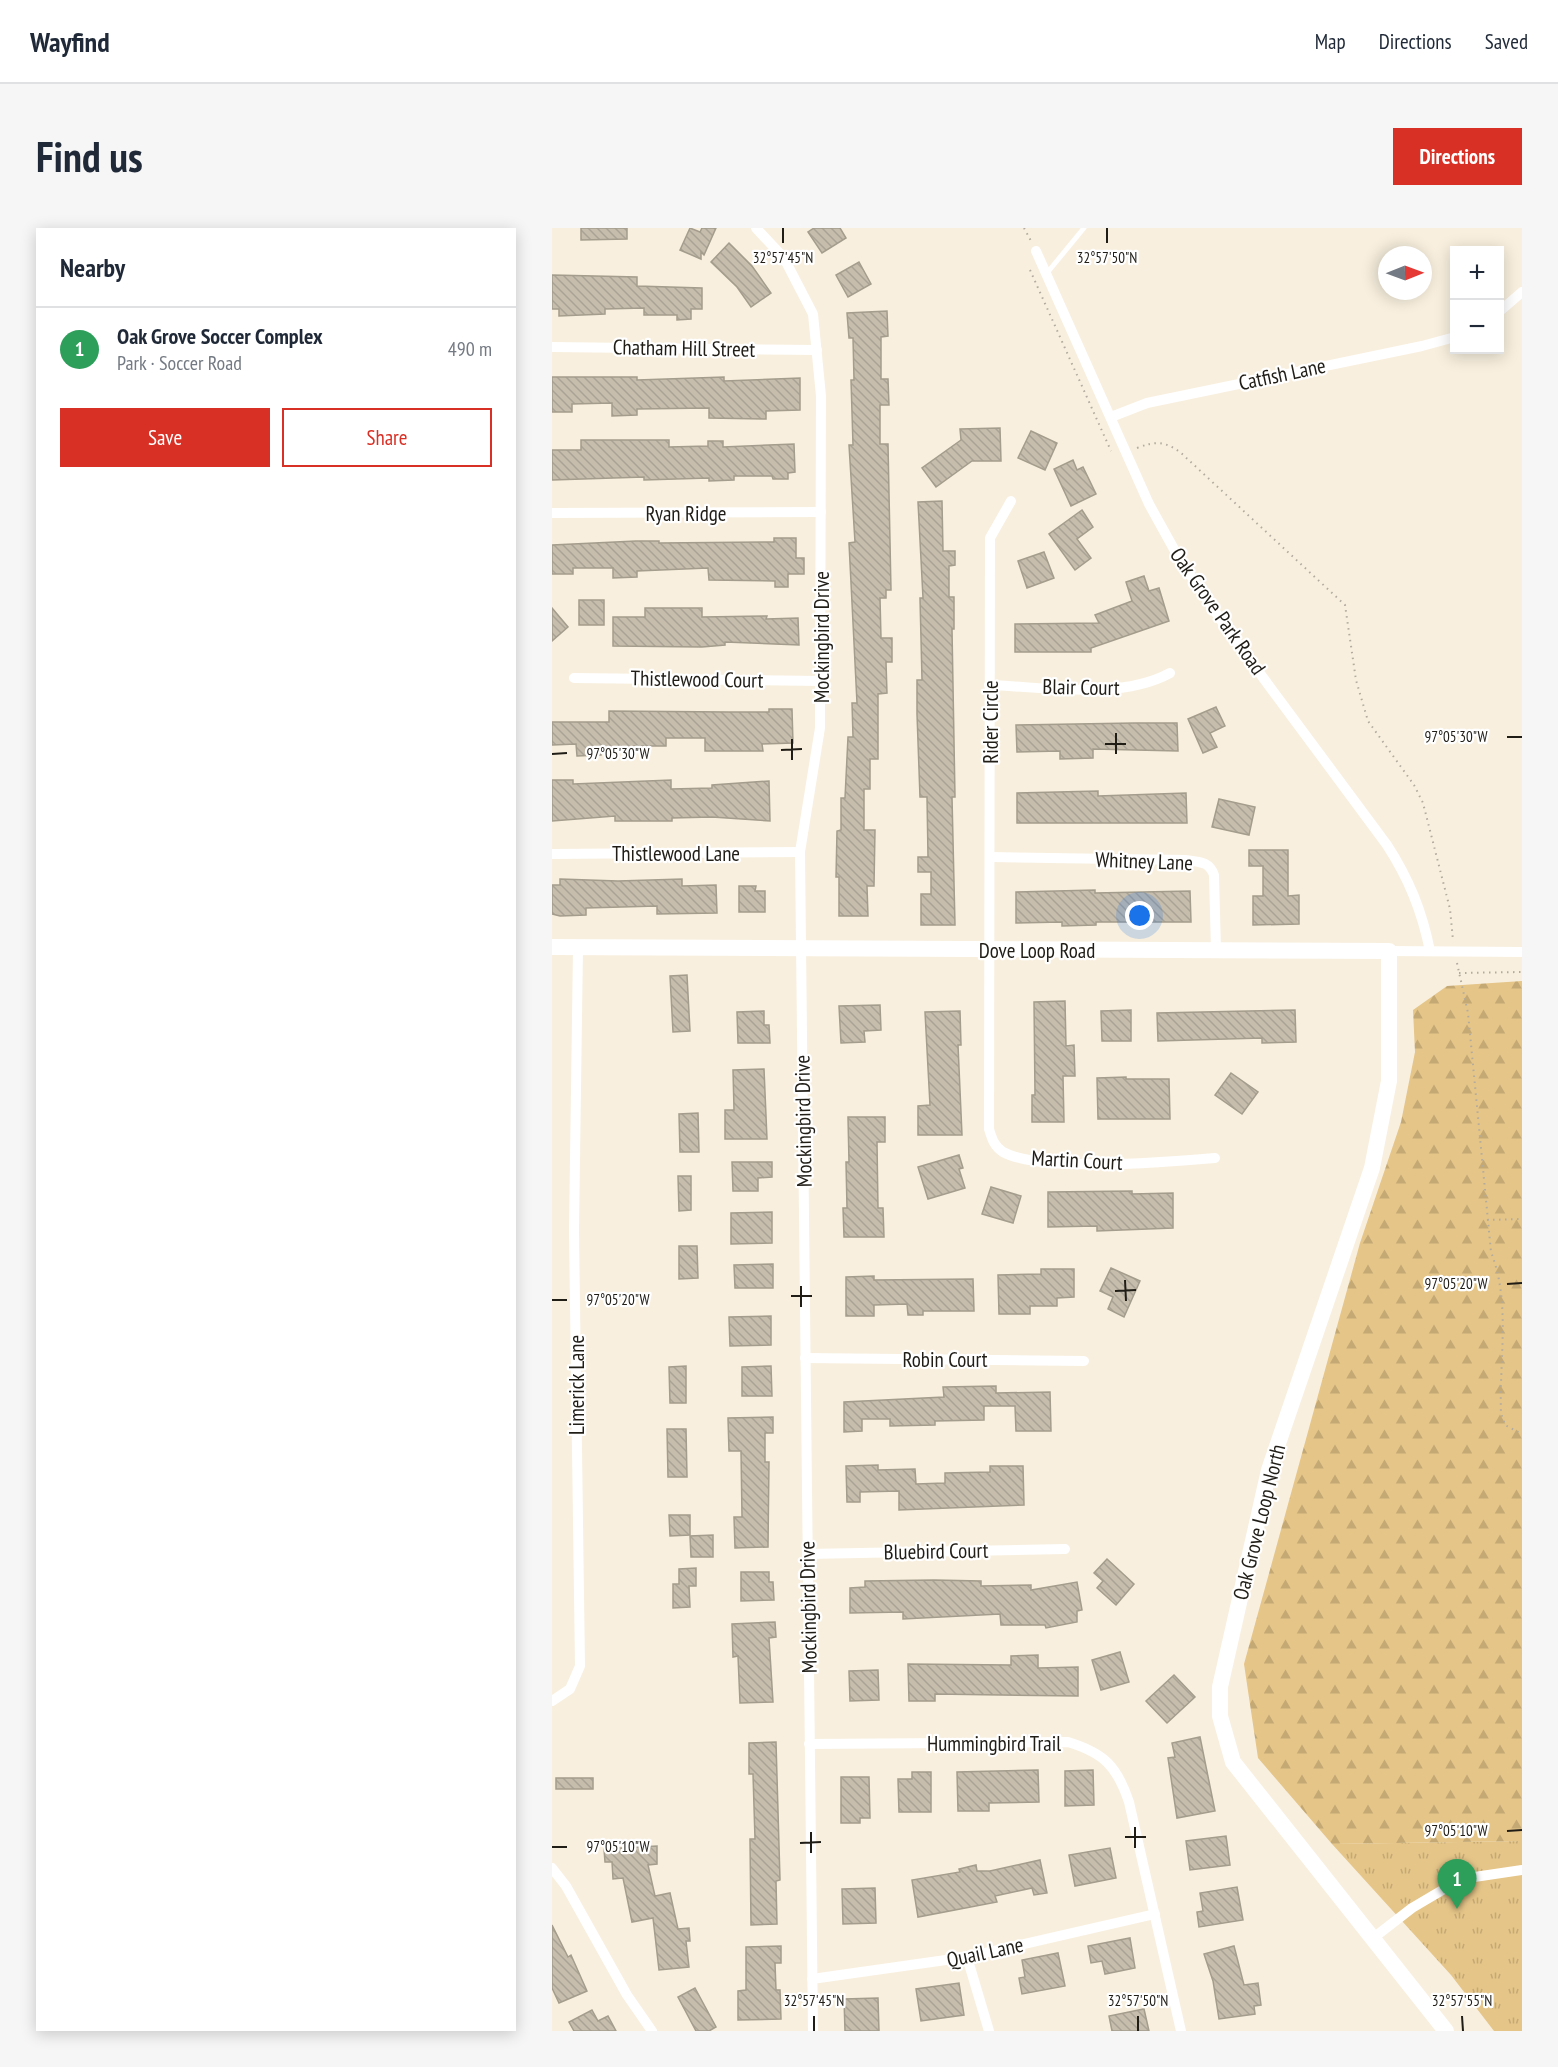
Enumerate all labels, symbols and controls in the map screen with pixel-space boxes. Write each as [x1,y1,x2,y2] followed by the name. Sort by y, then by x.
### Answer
[30,23,110,60] text: Wayfind
[1315,28,1346,55] text: Map
[1379,28,1452,55] text: Directions
[1485,28,1528,55] text: Saved
[1393,128,1522,185] button: Directions
[36,129,143,184] text: Find us
[1378,246,1432,300] north arrow
[1450,246,1504,354] map controls
[1450,246,1504,300] button: +
[753,248,813,267] text: 32°57'45"N
[1077,248,1137,267] text: 32°57'50"N
[60,251,125,284] text: Nearby
[1450,300,1504,354] button: −
[117,322,323,350] text: Oak Grove Soccer Complex
[613,333,756,363] street label: Chatham Hill Street
[75,336,84,362] text: 1
[448,336,492,362] text: 490 m
[117,350,242,376] text: Park · Soccer Road
[1236,352,1328,396] street label: Catfish Lane
[60,408,270,467] button: Save
[282,408,492,467] button: Share
[646,500,727,527] street label: Ryan Ridge
[1164,542,1272,680] street label: Oak Grove Park Road
[808,571,835,703] street label: Mockingbird Drive
[630,664,764,694] street label: Thistlewood Court
[1042,673,1120,701] street label: Blair Court
[977,680,1004,764] street label: Rider Circle
[1424,727,1488,746] text: 97°05'30"W
[586,744,650,763] text: 97°05'30"W
[612,840,740,867] street label: Thistlewood Lane
[1095,846,1193,876] street label: Whitney Lane
[1125,901,1154,930] your location
[979,937,1095,964] street label: Dove Loop Road
[788,1055,818,1187] street label: Mockingbird Drive
[1031,1144,1124,1176] street label: Martin Court
[1424,1274,1488,1293] text: 97°05'20"W
[586,1290,650,1309] text: 97°05'20"W
[563,1335,590,1435] street label: Limerick Lane
[903,1346,988,1373] street label: Robin Court
[1227,1441,1291,1603] street label: Oak Grove Loop North
[883,1537,989,1565] street label: Bluebird Court
[793,1541,823,1673] street label: Mockingbird Drive
[927,1730,1061,1757] street label: Hummingbird Trail
[1424,1821,1488,1840] text: 97°05'10"W
[586,1837,650,1856] text: 97°05'10"W
[1438,1860,1476,1909] pin: 1
[944,1931,1026,1973] street label: Quail Lane
[784,1991,844,2010] text: 32°57'45"N
[1108,1991,1168,2010] text: 32°57'50"N
[1432,1991,1492,2010] text: 32°57'55"N

